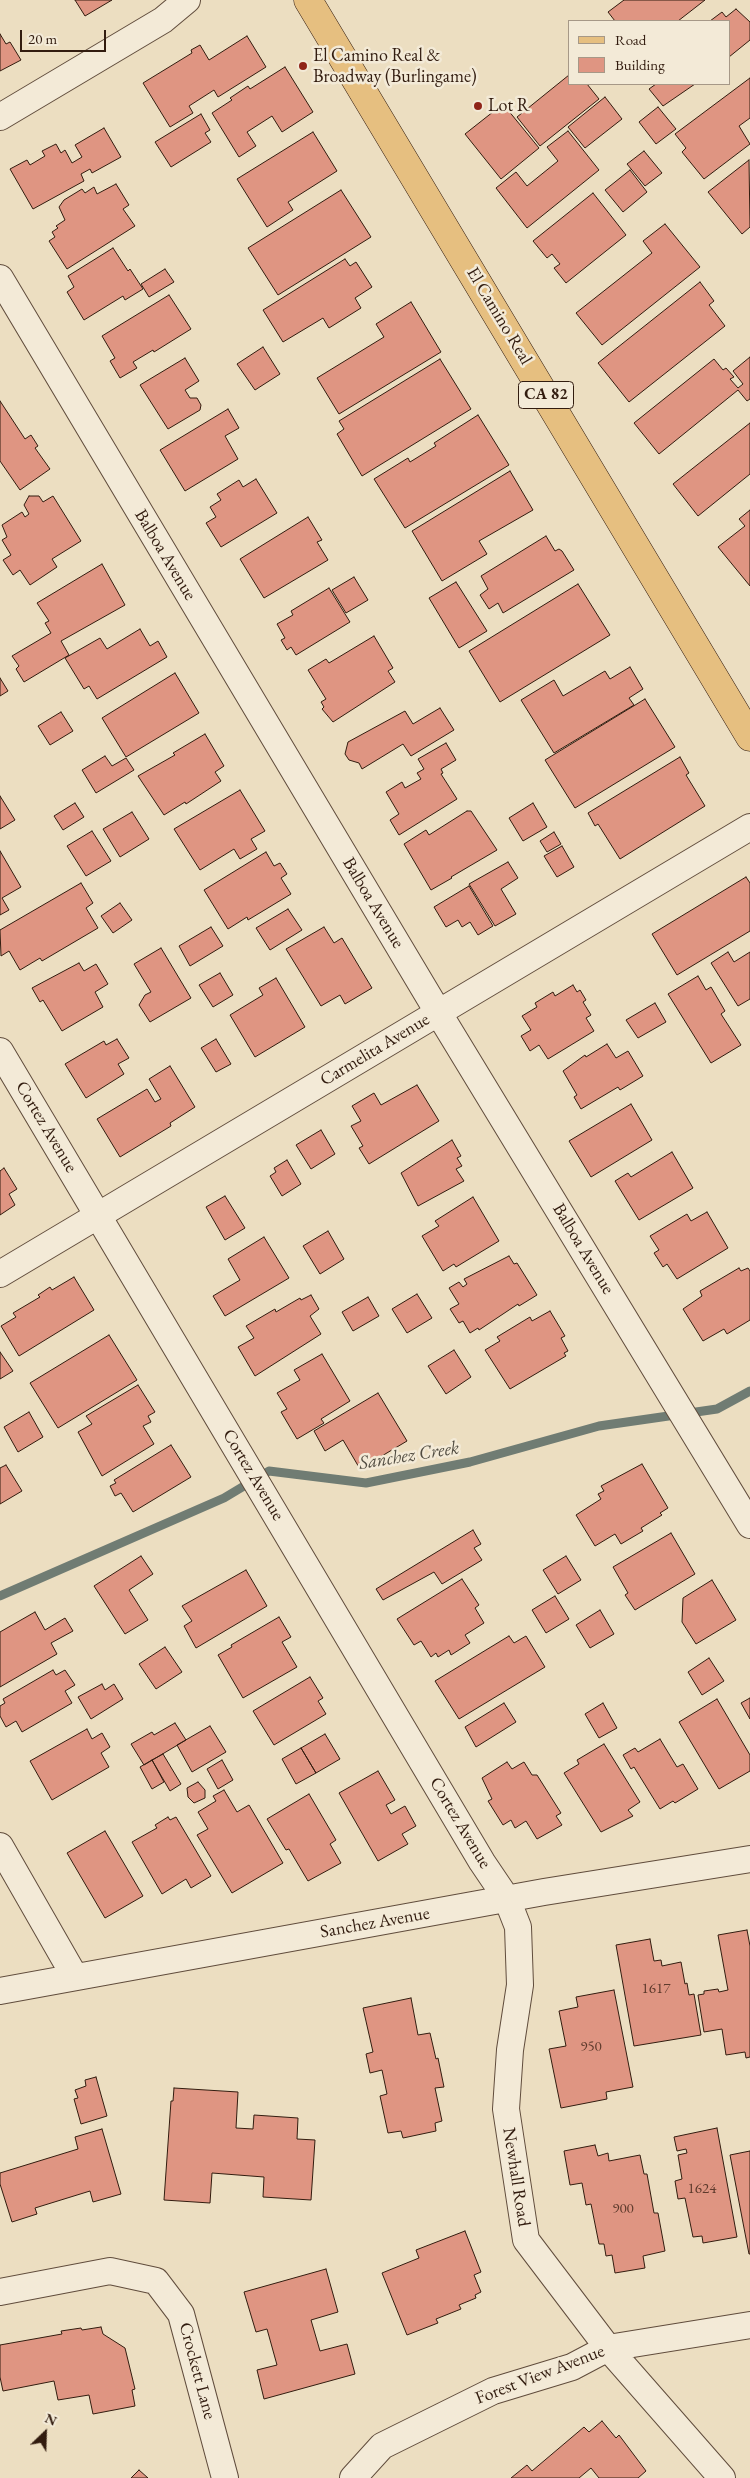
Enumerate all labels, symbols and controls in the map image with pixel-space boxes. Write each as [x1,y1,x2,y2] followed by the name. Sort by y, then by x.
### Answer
[22,20,109,52] scale bar
[568,20,730,85] legend
[28,29,57,48] text: 20 m
[615,30,646,49] text: Road
[313,45,477,88] place label: El Camino Real & Broadway (Burlingame)
[615,55,665,74] text: Building
[297,60,309,72] marker: El Camino Real & Broadway (Burlingame)
[488,95,530,117] place label: Lot R
[472,100,484,112] marker: Lot R
[461,263,537,369] street label: El Camino Real
[518,382,574,408] road number: CA 82
[129,506,201,604] street label: Balboa Avenue
[337,854,409,952] street label: Balboa Avenue
[316,1009,434,1091] street label: Carmelita Avenue
[10,1078,82,1176] street label: Cortez Avenue
[547,1200,619,1298] street label: Balboa Avenue
[217,1426,289,1524] street label: Cortez Avenue
[357,1437,461,1475] water label: Sanchez Creek
[424,1774,496,1872] street label: Cortez Avenue
[319,1903,431,1943] street label: Sanchez Avenue
[642,1980,670,1998] house number: 1617
[580,2038,602,2056] house number: 950
[498,2126,534,2228] street label: Newhall Road
[688,2180,716,2198] house number: 1624
[612,2200,634,2218] house number: 900
[174,2320,220,2422] street label: Crockett Lane
[472,2340,608,2410] street label: Forest View Avenue
[20,2408,70,2458] north arrow
[42,2409,60,2430] text: N

